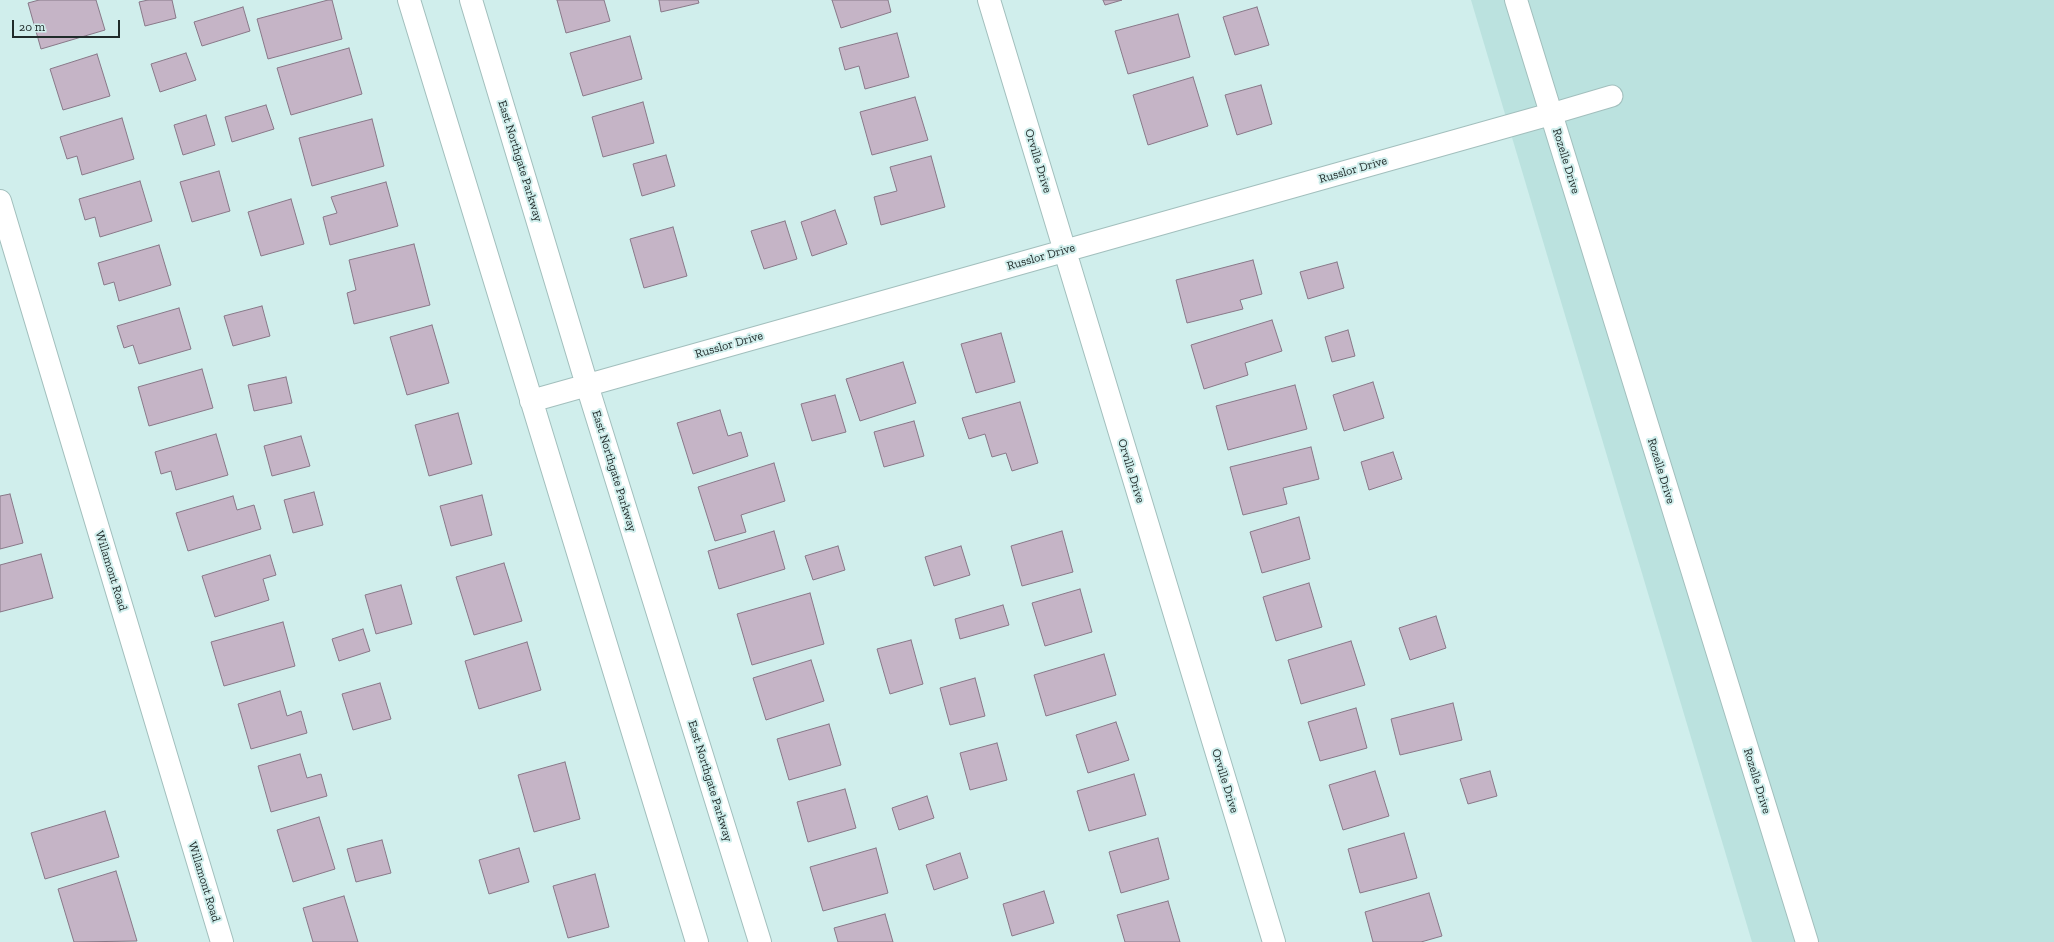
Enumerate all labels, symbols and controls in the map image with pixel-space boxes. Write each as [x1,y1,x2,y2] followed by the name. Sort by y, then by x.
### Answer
[14,12,122,38] scale bar
[19,20,45,34] text: 20 m
[495,99,545,223] street label: East Northgate Parkway
[1021,127,1055,195] street label: Orville Drive
[1549,127,1583,195] street label: Rozelle Drive
[1317,153,1389,187] street label: Russlor Drive
[1005,240,1077,274] street label: Russlor Drive
[693,328,765,362] street label: Russlor Drive
[589,409,639,533] street label: East Northgate Parkway
[1114,437,1148,505] street label: Orville Drive
[1644,437,1678,505] street label: Rozelle Drive
[92,529,130,613] street label: Willamont Road
[685,719,735,843] street label: East Northgate Parkway
[1208,747,1242,815] street label: Orville Drive
[1740,747,1774,815] street label: Rozelle Drive
[185,840,223,924] street label: Willamont Road

